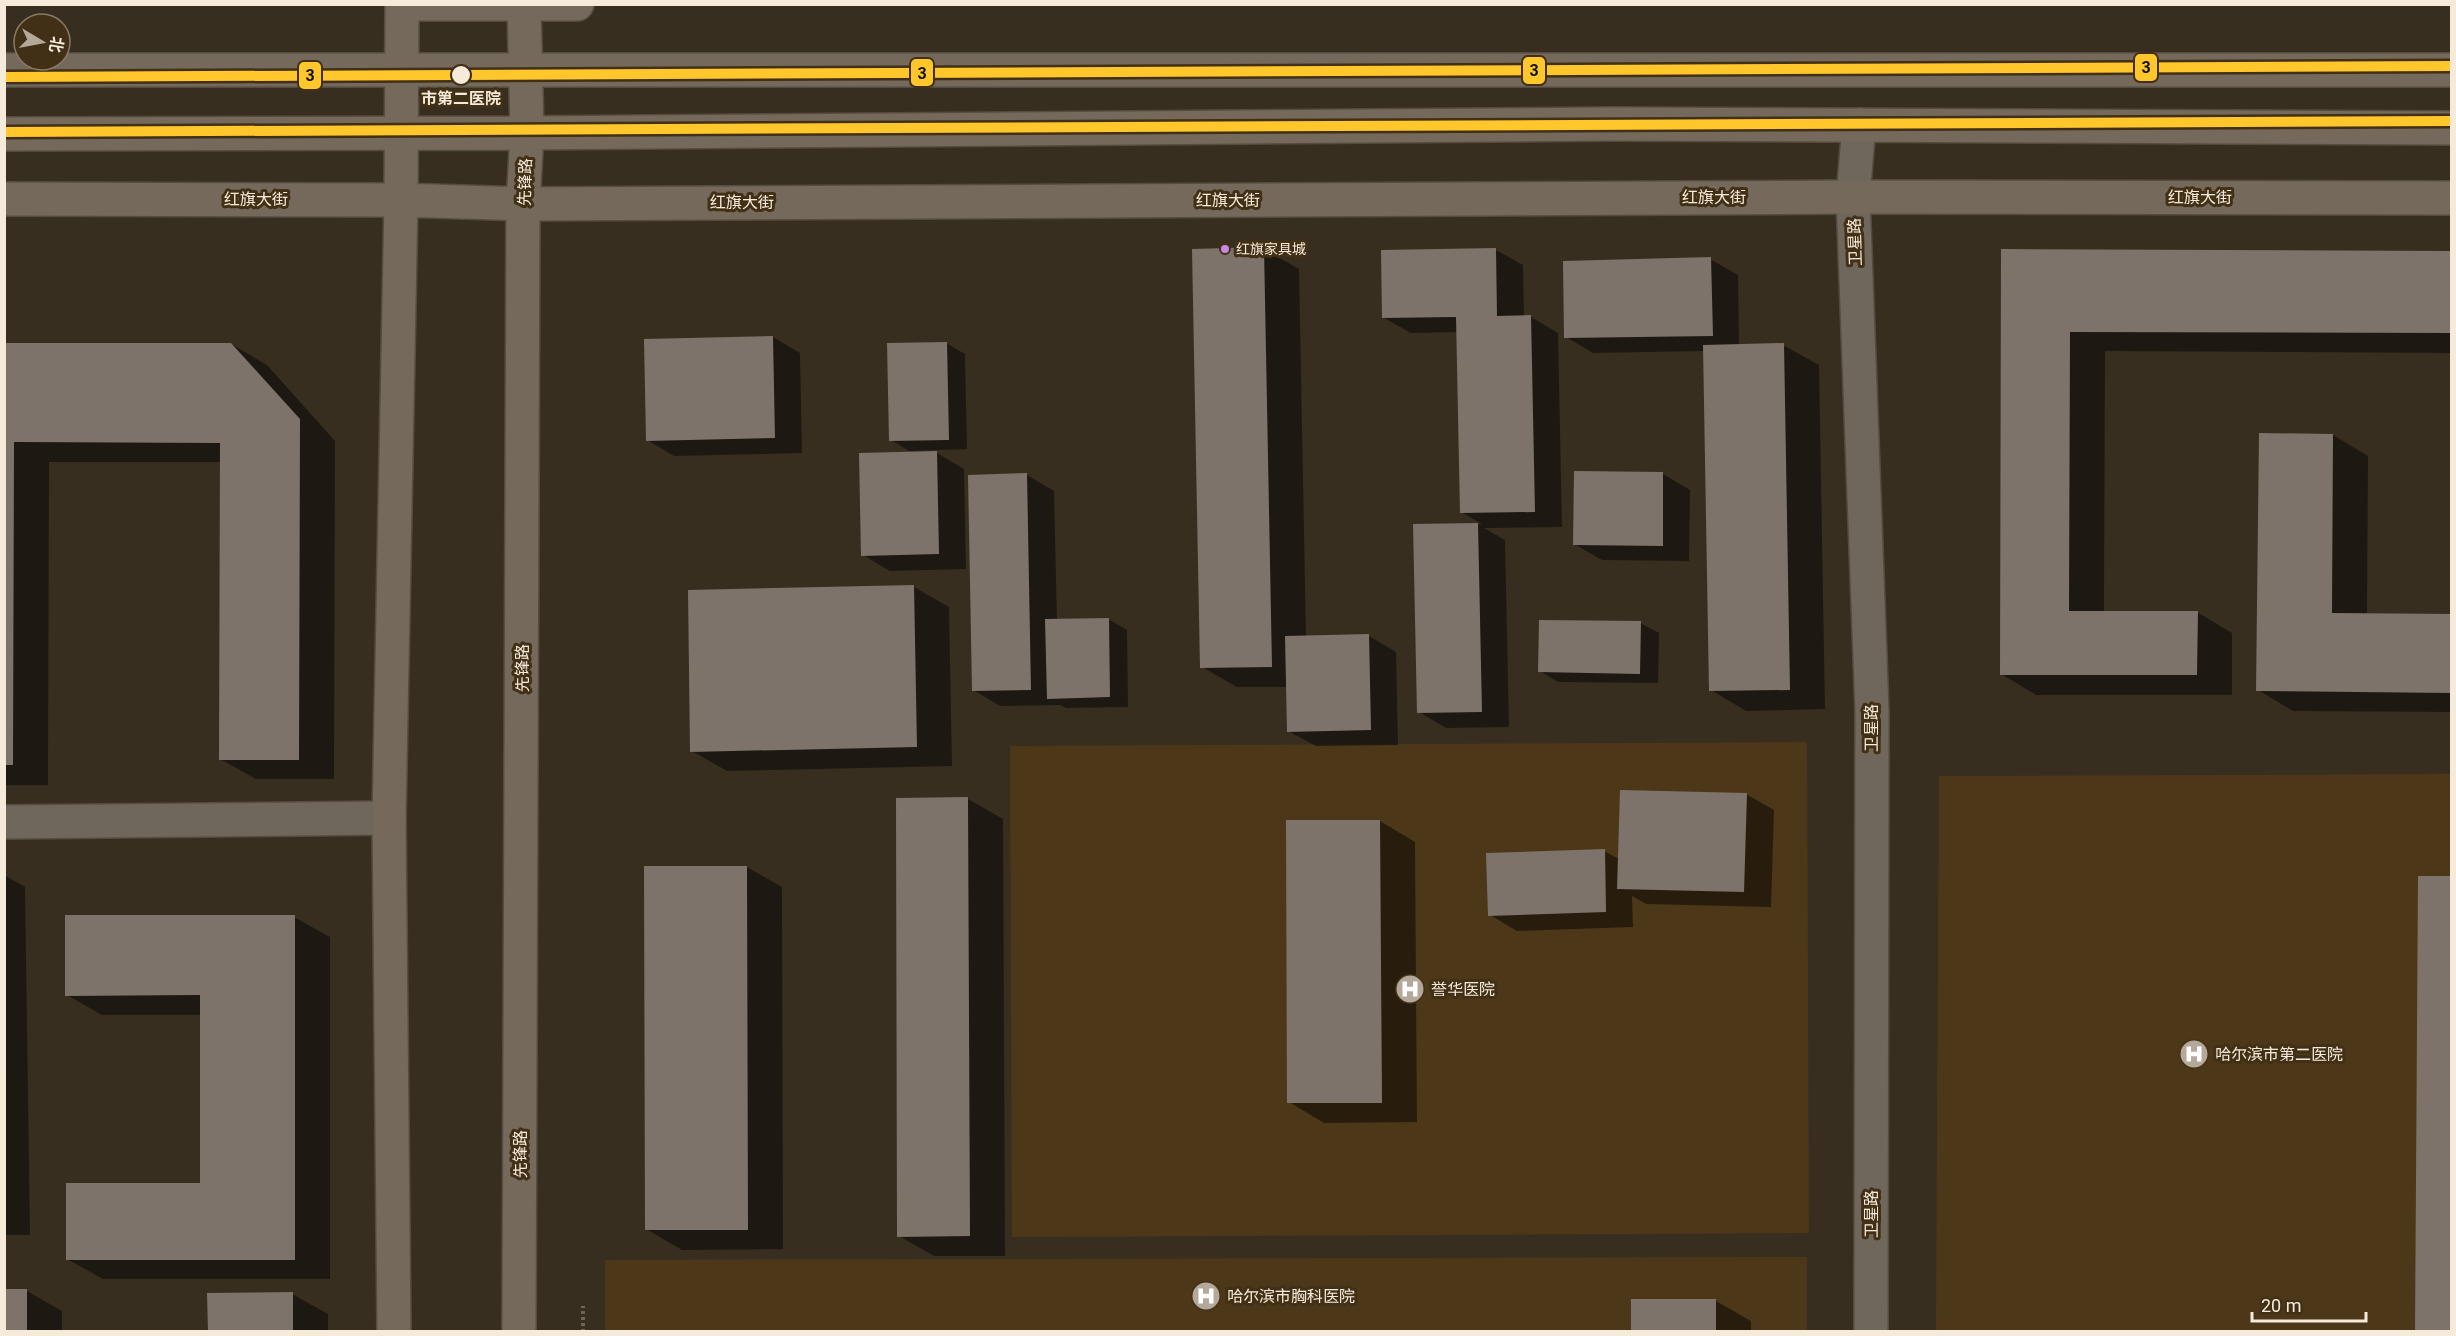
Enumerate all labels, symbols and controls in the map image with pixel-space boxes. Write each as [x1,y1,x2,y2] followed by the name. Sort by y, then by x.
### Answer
[12,12,72,72] north arrow
[46,35,67,54] text: 北
[2134,53,2158,82] line badge: 3
[1522,56,1546,85] line badge: 3
[910,58,934,87] line badge: 3
[2141,58,2151,77] text: 3
[298,61,322,90] line badge: 3
[1529,61,1539,80] text: 3
[450,64,472,86] marker: 市第二医院
[917,64,927,83] text: 3
[305,66,315,85] text: 3
[421,89,501,108] place label: 市第二医院
[515,158,535,206] street label: 先锋路
[1682,188,1746,207] street label: 红旗大街
[2168,188,2232,207] street label: 红旗大街
[224,190,288,209] street label: 红旗大街
[1196,191,1260,210] street label: 红旗大街
[710,193,774,212] street label: 红旗大街
[1845,218,1865,266] street label: 卫星路
[1236,241,1306,257] place label: 红旗家具城
[1219,243,1231,255] marker: 红旗家具城
[513,644,532,692] street label: 先锋路
[1862,704,1881,752] street label: 卫星路
[1394,973,1426,1005] hospital icon: 誉华医院
[1431,980,1495,999] place label: 誉华医院
[2178,1038,2210,1070] hospital icon: 哈尔滨市第二医院
[2215,1045,2343,1064] place label: 哈尔滨市第二医院
[511,1130,530,1178] street label: 先锋路
[1862,1190,1881,1238] street label: 卫星路
[1190,1280,1222,1312] hospital icon: 哈尔滨市胸科医院
[2252,1285,2366,1323] scale bar
[1227,1287,1355,1306] place label: 哈尔滨市胸科医院
[2261,1295,2301,1316] text: 20 m

